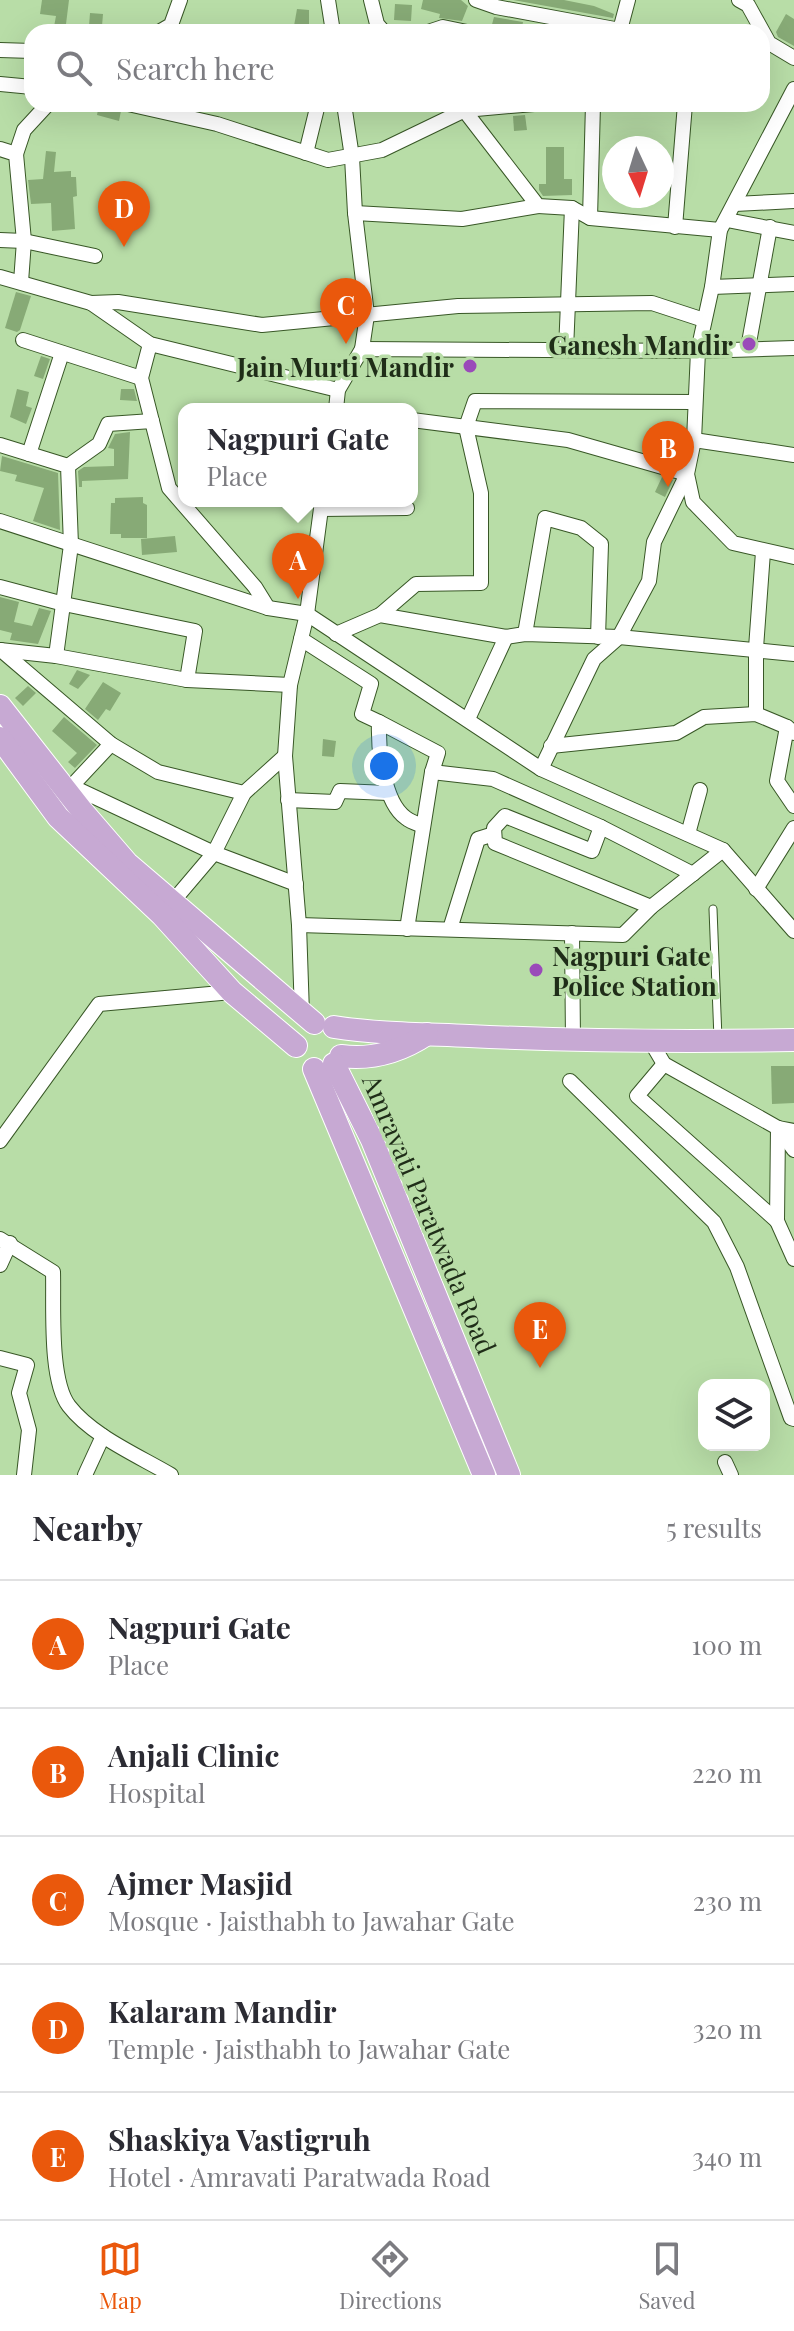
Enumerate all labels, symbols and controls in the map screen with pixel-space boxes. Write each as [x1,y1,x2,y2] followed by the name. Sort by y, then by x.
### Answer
[24,24,770,112] search box
[52,46,96,90] icon: search
[116,48,275,88] text: Search here
[602,136,674,208] north arrow
[98,181,150,247] pin: D
[320,278,372,344] pin: C
[548,327,733,362] place label: Ganesh Mandir
[740,335,758,353] marker: Ganesh Mandir
[236,349,454,384] place label: Jain Murti Mandir
[461,357,479,375] marker: Jain Murti Mandir
[178,403,418,507] popup
[207,418,389,458] text: Nagpuri Gate
[642,421,694,487] pin: B
[207,458,268,493] text: Place
[272,533,324,599] pin: A
[364,746,404,786] your location
[552,938,717,1003] place label: Nagpuri Gate Police Station
[527,961,545,979] marker: Nagpuri Gate Police Station
[355,1068,505,1359] street label: Amravati Paratwada Road
[514,1302,566,1368] pin: E
[698,1379,770,1451] map controls
[698,1379,770,1451] button: layers
[32,1504,143,1550] text: Nearby
[666,1510,762,1545] text: 5 results
[108,1607,291,1647] text: Nagpuri Gate
[49,1627,67,1662] text: A
[692,1627,762,1662] text: 100 m
[108,1647,169,1682] text: Place
[108,1735,279,1775] text: Anjali Clinic
[49,1755,67,1790] text: B
[692,1755,762,1790] text: 220 m
[108,1775,205,1810] text: Hospital
[108,1863,293,1903] text: Ajmer Masjid
[49,1883,67,1918] text: C
[693,1883,762,1918] text: 230 m
[108,1903,515,1938] text: Mosque · Jaisthabh to Jawahar Gate
[108,1991,337,2031] text: Kalaram Mandir
[48,2011,68,2046] text: D
[693,2011,762,2046] text: 320 m
[108,2031,511,2066] text: Temple · Jaisthabh to Jawahar Gate
[108,2119,371,2159] text: Shaskiya Vastigruh
[50,2139,66,2174] text: E
[692,2139,762,2174] text: 340 m
[108,2159,491,2194] text: Hotel · Amravati Paratwada Road
[98,2237,142,2315] tab: Map
[339,2237,442,2315] tab: Directions
[638,2237,696,2315] tab: Saved

